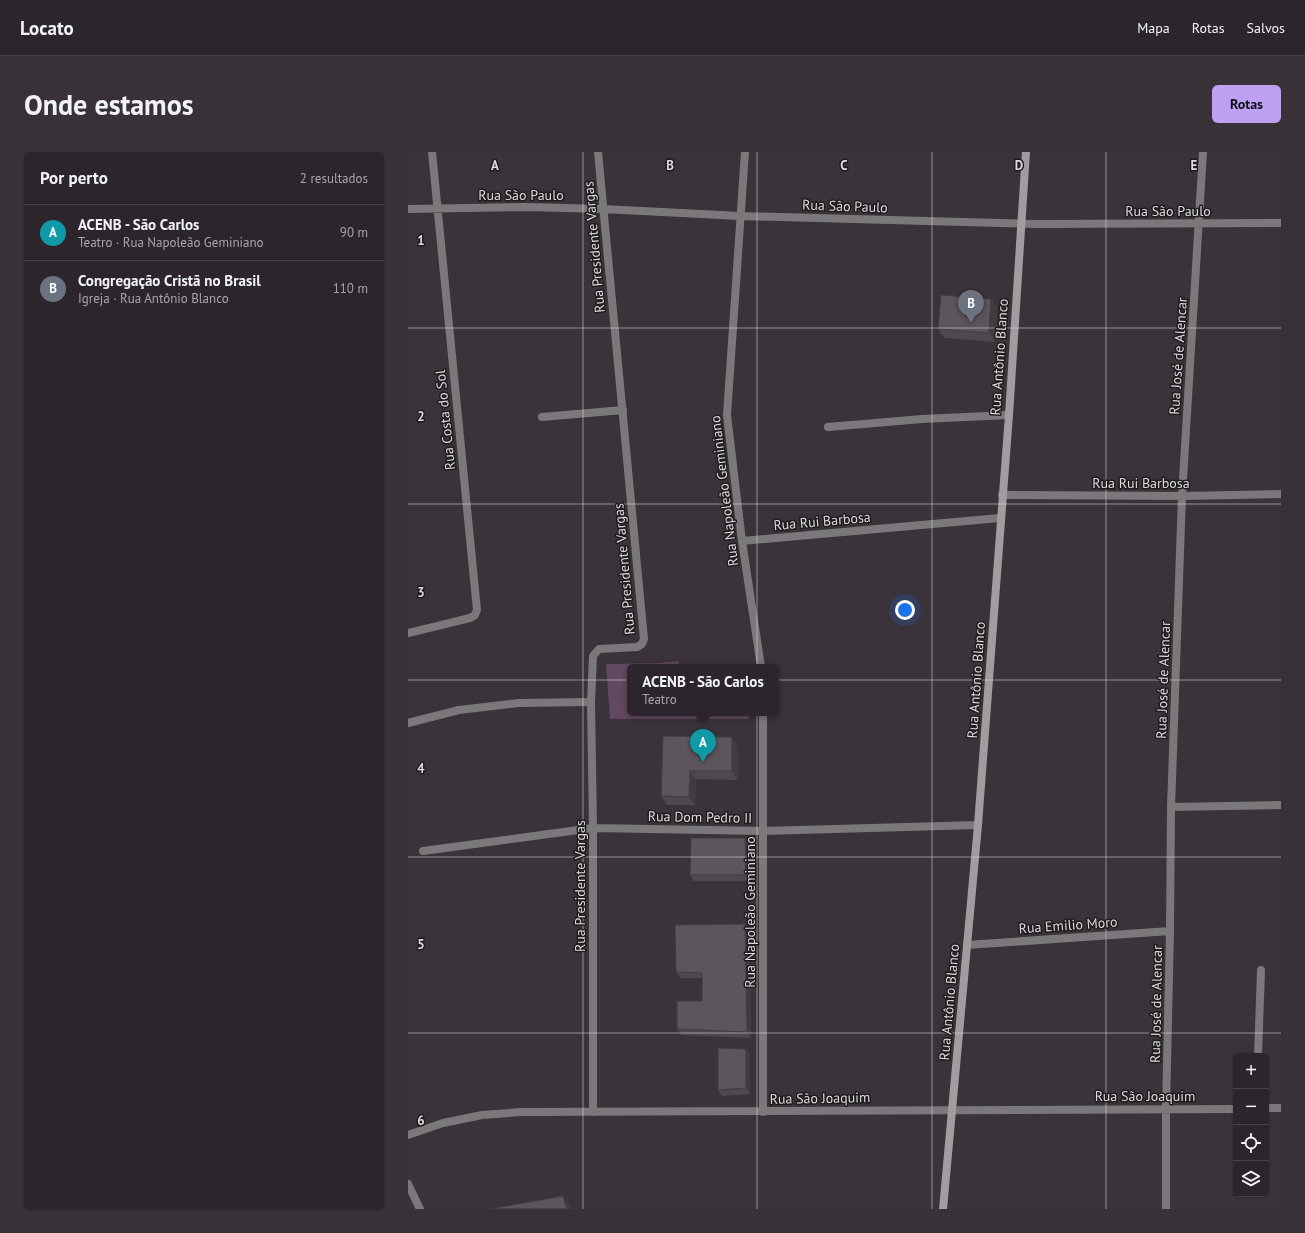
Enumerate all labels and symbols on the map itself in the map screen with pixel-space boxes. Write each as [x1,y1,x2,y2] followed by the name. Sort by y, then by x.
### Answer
[491,157,499,174] text: A
[666,157,674,174] text: B
[840,157,848,174] text: C
[1015,157,1023,174] text: D
[1191,157,1198,174] text: E
[579,180,609,313] street label: Rua Presidente Vargas
[478,186,564,204] street label: Rua São Paulo
[802,196,888,216] street label: Rua São Paulo
[1125,202,1211,220] street label: Rua São Paulo
[417,232,425,249] text: 1
[958,290,984,323] pin: B
[1165,296,1191,415] street label: Rua José de Alencar
[986,298,1012,416] street label: Rua Antônio Blanco
[431,369,459,471] street label: Rua Costa do Sol
[417,408,425,425] text: 2
[706,415,742,567] street label: Rua Napoleão Geminiano
[1092,474,1190,492] street label: Rua Rui Barbosa
[609,502,639,635] street label: Rua Presidente Vargas
[773,508,871,534] street label: Rua Rui Barbosa
[417,584,425,601] text: 3
[895,600,915,620] your location
[963,621,989,739] street label: Rua Antônio Blanco
[1152,621,1174,739] street label: Rua José de Alencar
[690,729,716,762] pin: A
[417,760,425,777] text: 4
[648,807,752,827] street label: Rua Dom Pedro II
[571,820,589,952] street label: Rua Presidente Vargas
[741,836,759,988] street label: Rua Napoleão Geminiano
[1018,913,1118,937] street label: Rua Emilio Moro
[417,936,425,953] text: 5
[935,943,963,1061] street label: Rua Antônio Blanco
[1146,945,1166,1063] street label: Rua José de Alencar
[1095,1087,1195,1105] street label: Rua São Joaquim
[769,1088,871,1108] street label: Rua São Joaquim
[417,1112,425,1129] text: 6

